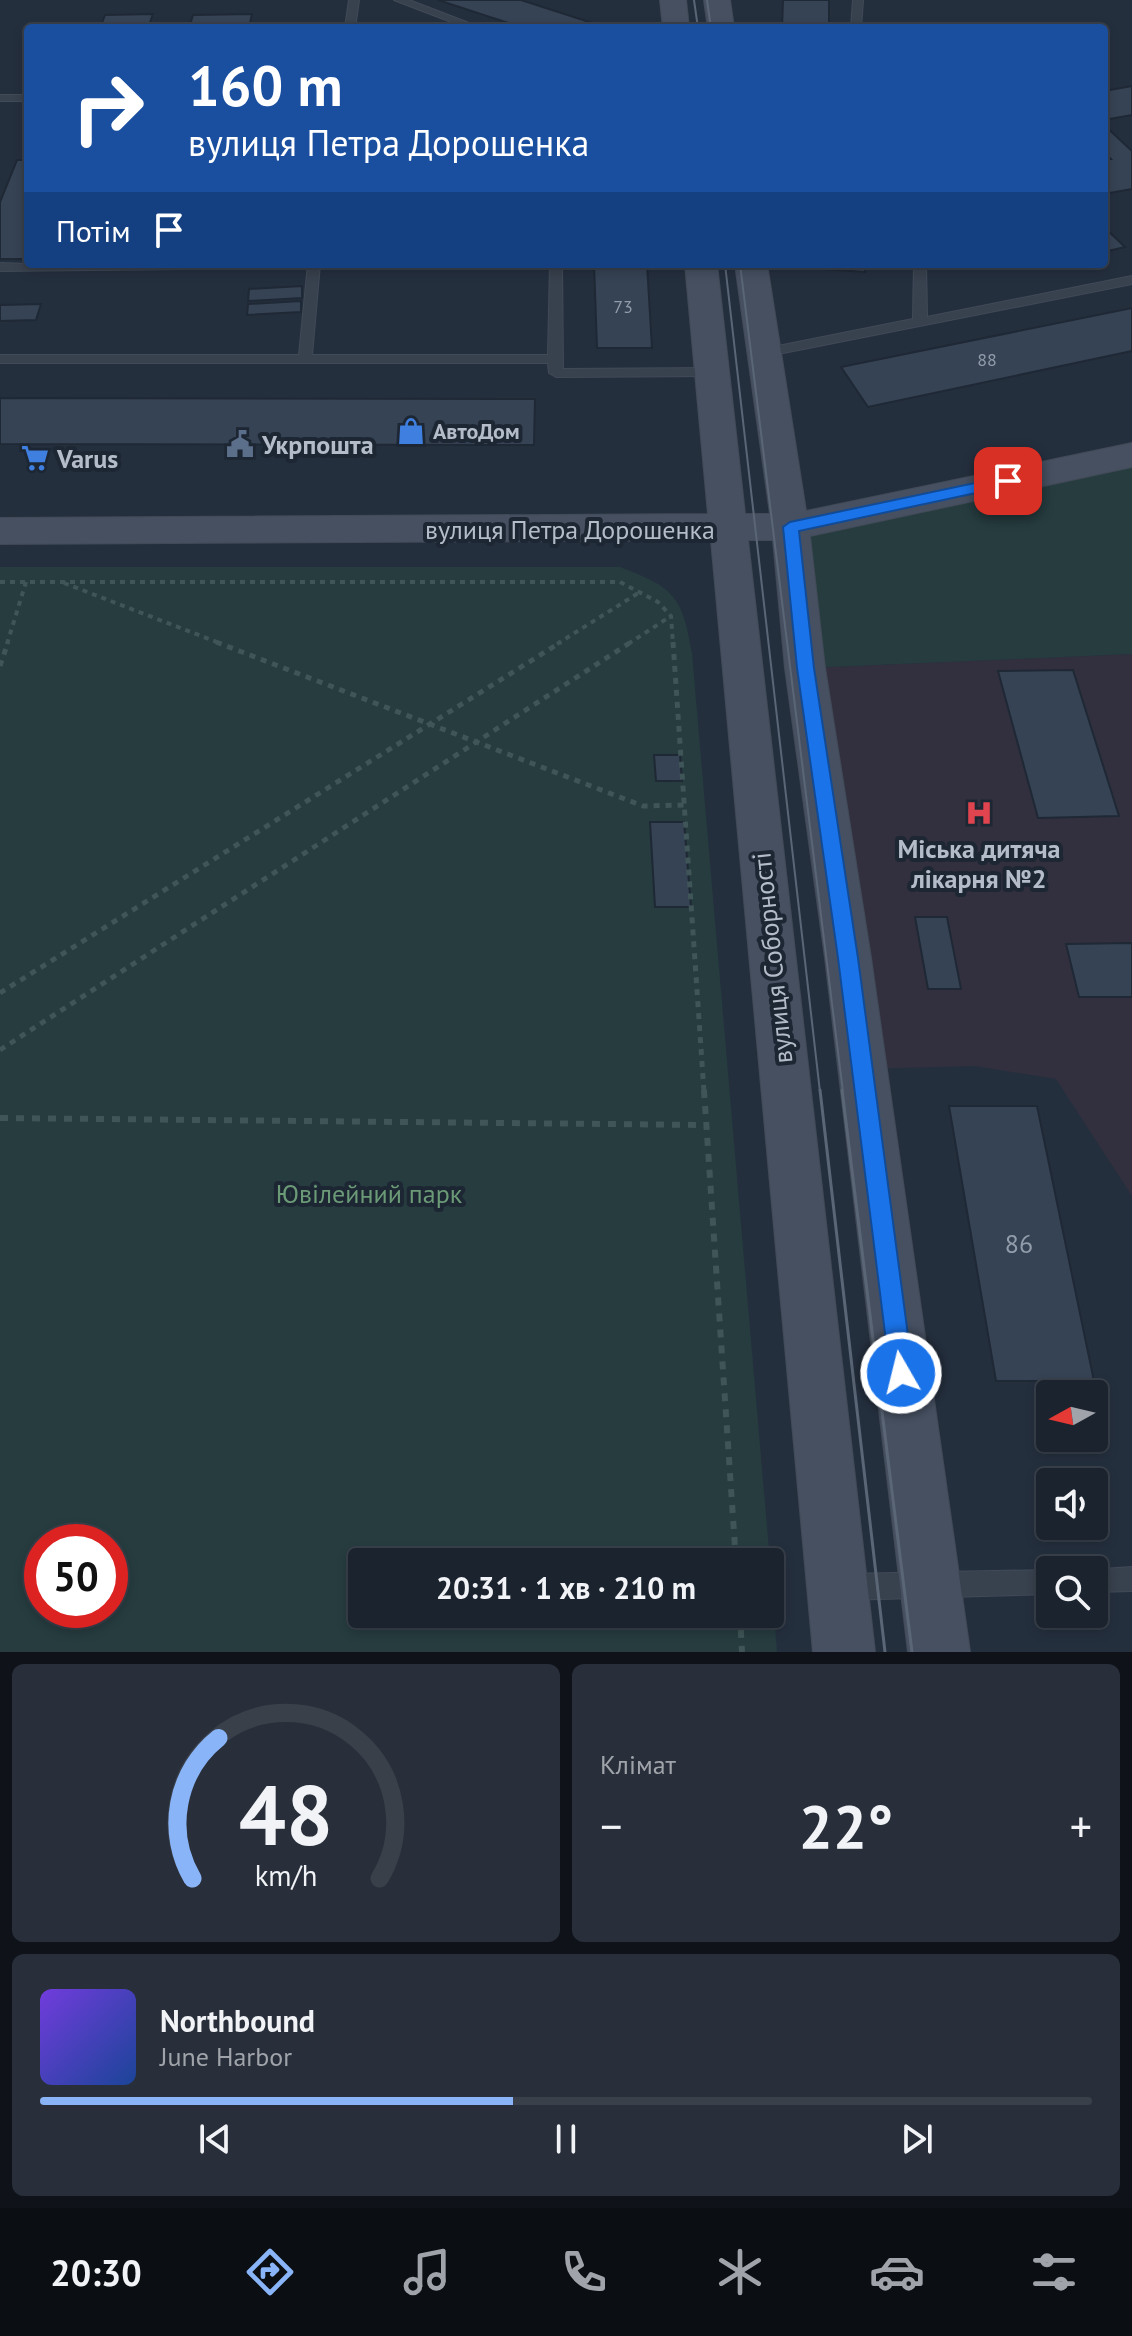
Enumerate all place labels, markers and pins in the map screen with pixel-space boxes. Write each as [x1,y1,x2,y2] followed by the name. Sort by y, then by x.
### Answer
[396,416,426,446] shop icon: АвтоДом
[433,417,520,445] place label: АвтоДом
[261,428,374,461] place label: Укрпошта
[225,429,255,459] public building icon: Укрпошта
[56,442,118,475] place label: Varus
[20,443,50,473] supermarket icon: Varus
[974,447,1042,515] pin
[964,798,994,828] hospital icon: Міська дитяча лікарня №2
[898,832,1060,895] place label: Міська дитяча лікарня №2

